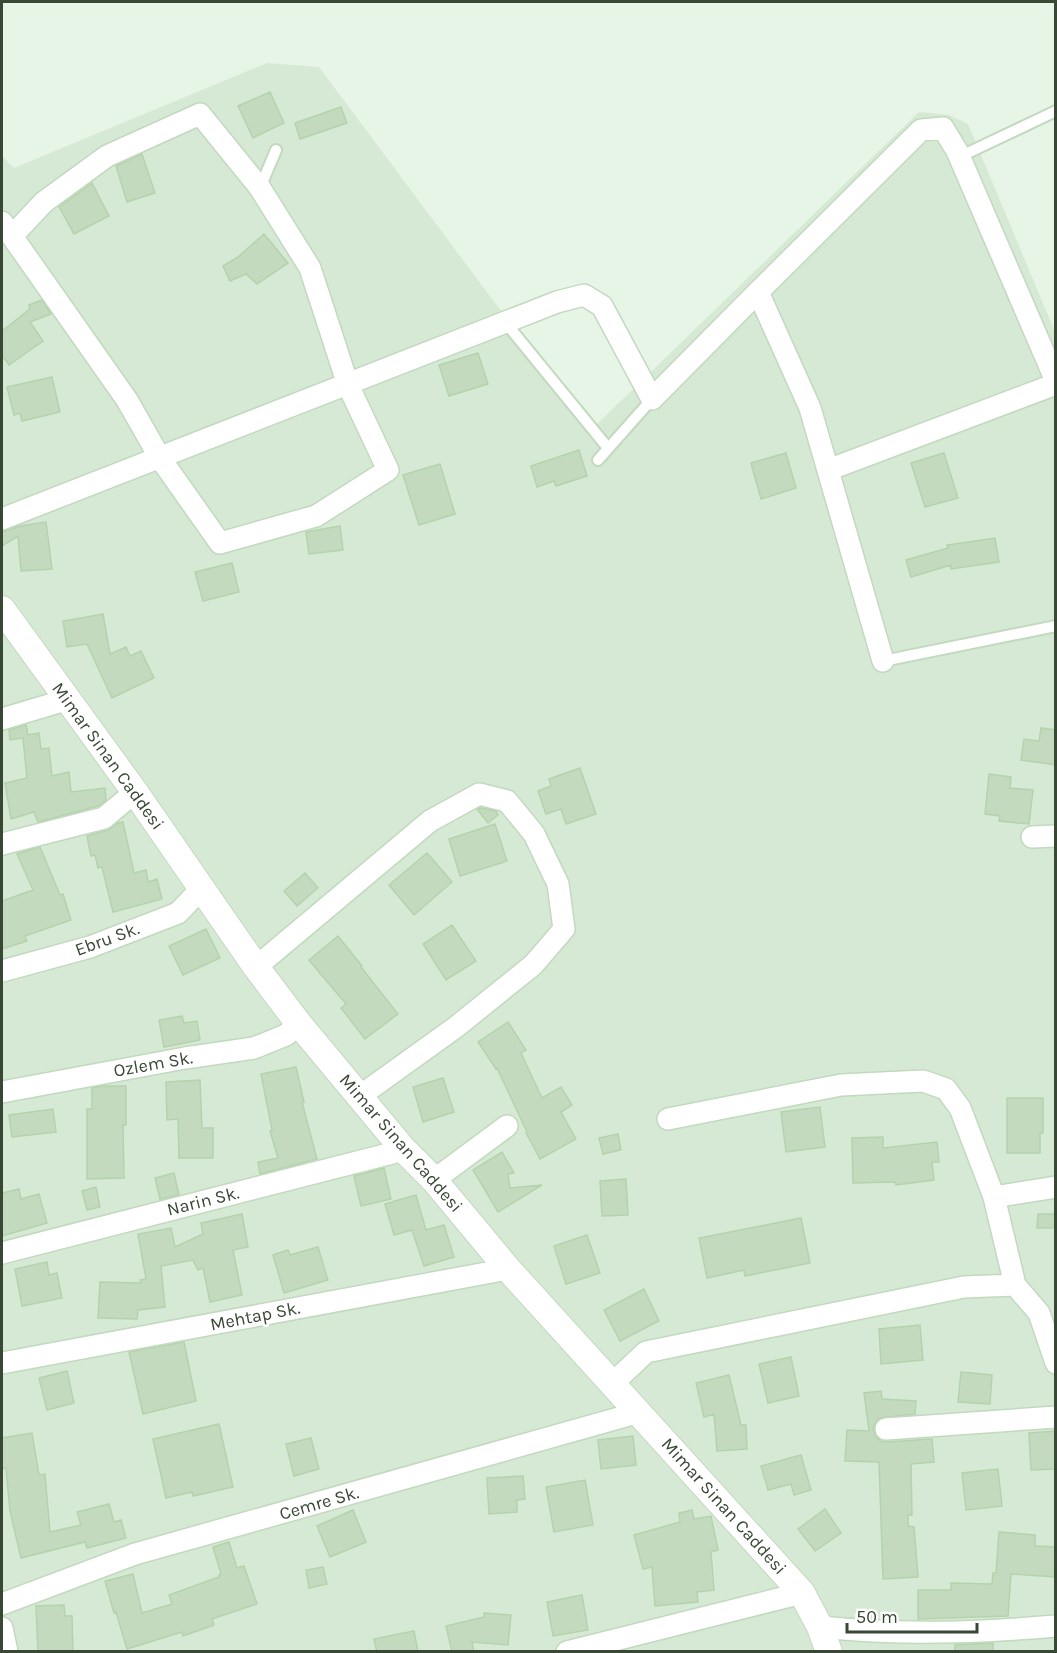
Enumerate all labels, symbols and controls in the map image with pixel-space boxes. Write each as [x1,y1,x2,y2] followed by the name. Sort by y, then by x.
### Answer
[47,678,169,834] street label: Mimar Sinan Caddesi
[72,917,142,961] street label: Ebru Sk.
[112,1046,194,1082] street label: Ozlem Sk.
[335,1069,467,1217] street label: Mimar Sinan Caddesi
[165,1181,241,1221] street label: Narin Sk.
[208,1297,302,1335] street label: Mehtap Sk.
[657,1433,791,1579] street label: Mimar Sinan Caddesi
[277,1481,361,1525] street label: Cemre Sk.
[847,1596,978,1634] scale bar
[856,1606,898,1628] text: 50 m

